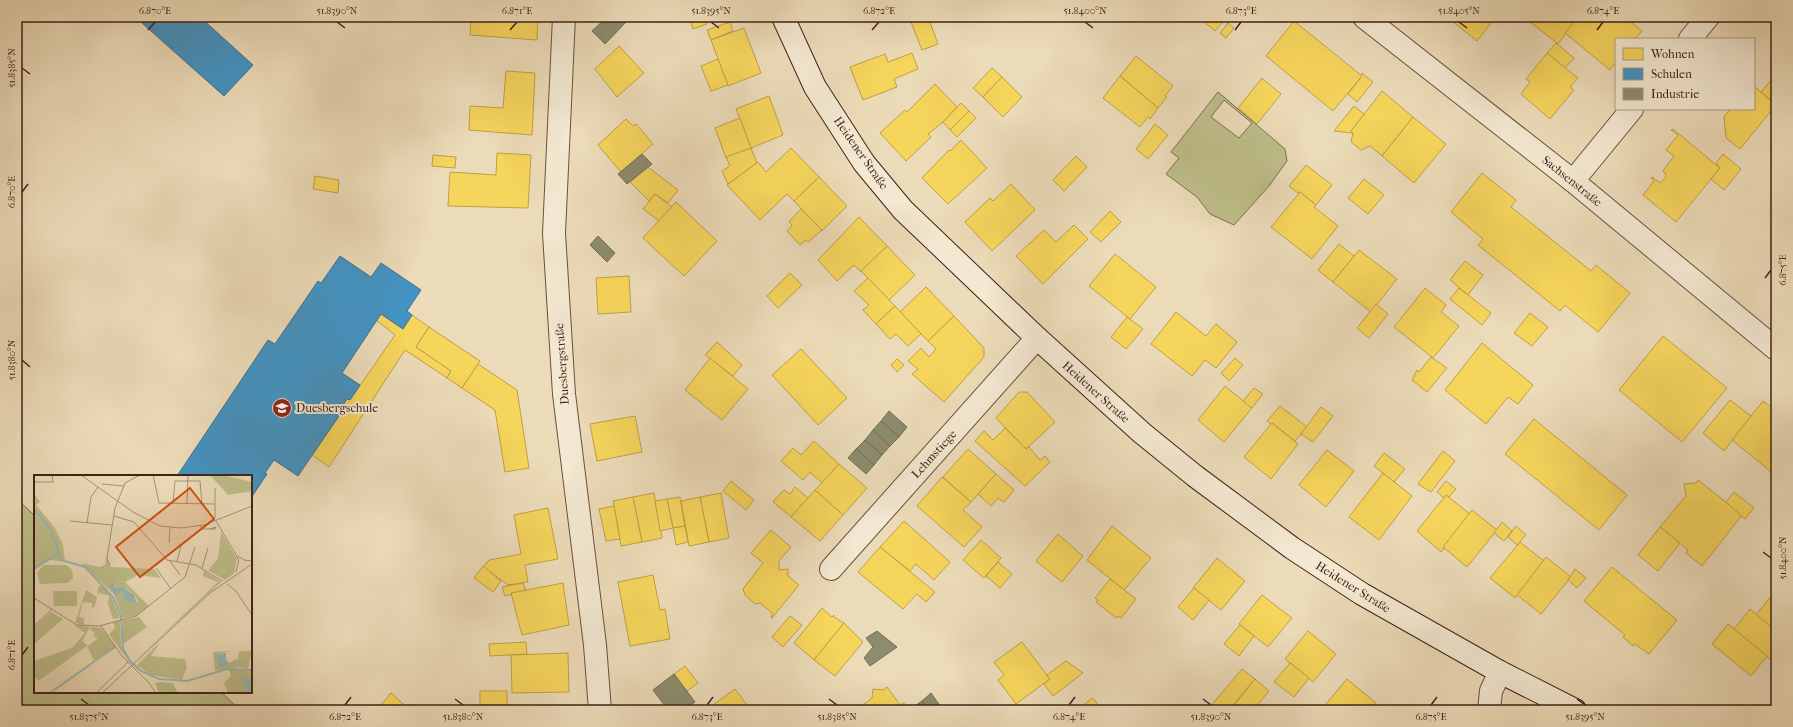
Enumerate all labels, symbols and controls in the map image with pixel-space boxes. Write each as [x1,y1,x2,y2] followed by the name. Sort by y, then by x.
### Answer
[139,5,171,17] text: 6.870°E
[317,5,358,17] text: 51.8390°N
[502,5,532,17] text: 6.871°E
[691,5,731,17] text: 51.8395°N
[863,5,895,17] text: 6.872°E
[1064,5,1107,17] text: 51.8400°N
[1225,5,1257,17] text: 6.873°E
[1438,5,1480,17] text: 51.8405°N
[1587,5,1619,17] text: 6.874°E
[1615,38,1755,110] legend
[1650,47,1695,61] text: Wohnen
[6,48,18,88] text: 51.8385°N
[1651,67,1692,81] text: Schulen
[1651,87,1699,101] text: Industrie
[831,114,891,192] street label: Heidener Straße
[1539,153,1605,209] street label: Sachsenstraße
[6,176,18,208] text: 6.870°E
[1777,254,1789,286] text: 6.875°E
[552,323,572,405] street label: Duesbergstraße
[6,339,18,380] text: 51.8380°N
[1060,358,1132,426] street label: Heidener Straße
[271,397,293,419] school or university icon: Duesbergschule
[296,401,378,415] place label: Duesbergschule
[909,427,959,481] street label: Lehmstiege
[34,475,252,693] inset map
[1777,536,1789,579] text: 51.8400°N
[1313,558,1393,616] street label: Heidener Straße
[6,640,18,670] text: 6.871°E
[69,711,109,723] text: 51.8375°N
[329,711,361,723] text: 6.872°E
[443,711,484,723] text: 51.8380°N
[691,711,723,723] text: 6.873°E
[817,711,857,723] text: 51.8385°N
[1053,711,1085,723] text: 6.874°E
[1191,711,1232,723] text: 51.8390°N
[1415,711,1447,723] text: 6.875°E
[1565,711,1605,723] text: 51.8395°N

